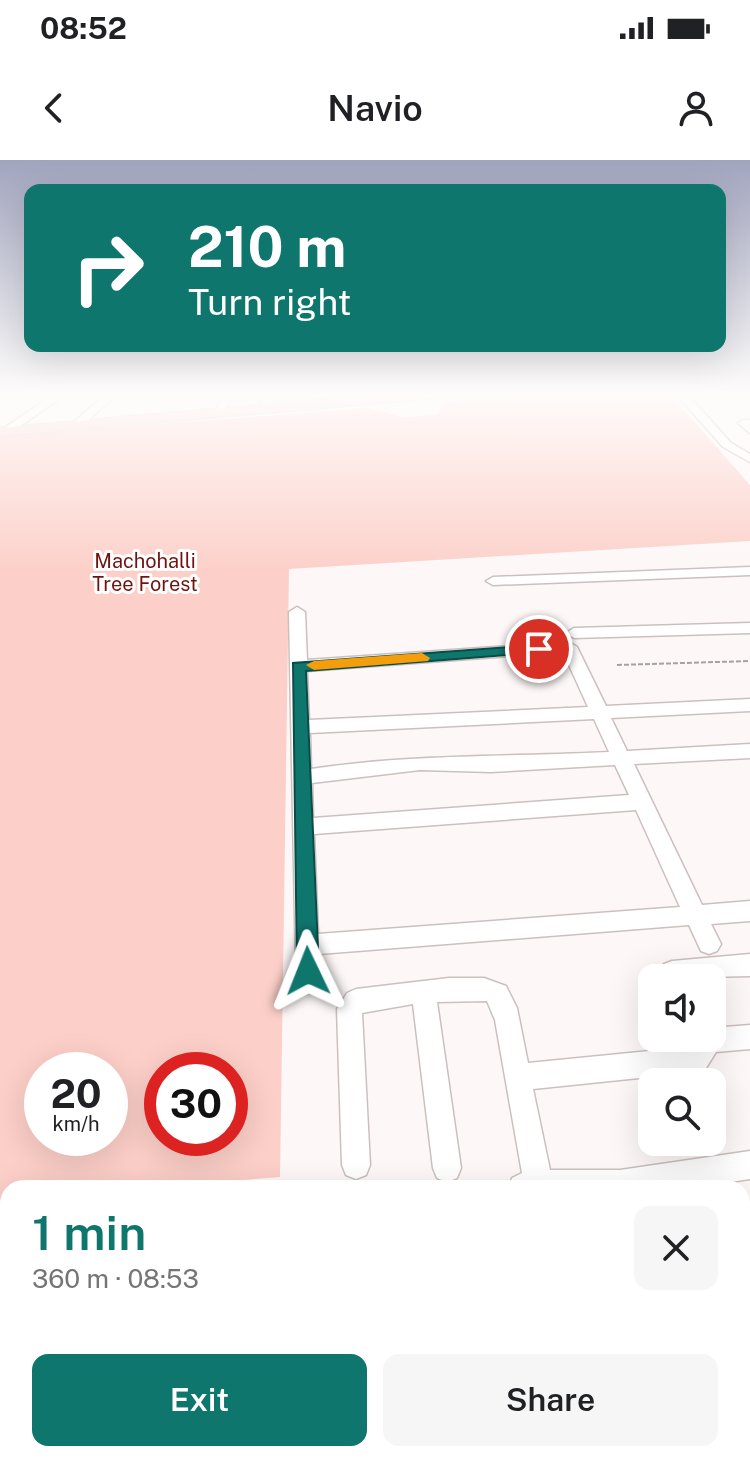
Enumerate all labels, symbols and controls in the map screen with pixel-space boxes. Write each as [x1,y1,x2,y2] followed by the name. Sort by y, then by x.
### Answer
[40,10,127,46] text: 08:52
[32,86,76,130] icon: back
[674,86,718,130] icon: person
[327,87,423,129] text: Navio
[188,214,346,280] text: 210 m
[56,216,160,320] icon: right
[188,281,351,323] text: Turn right
[92,549,198,596] park label: Machohalli Tree Forest
[505,615,573,683] pin
[517,627,561,671] icon: arrive
[266,929,350,1013] position arrow
[638,964,726,1156] map controls
[638,964,726,1052] button: sound
[144,1052,248,1156] speed limit sign: 30
[638,1068,726,1156] button: search
[50,1070,102,1117] text: 20
[52,1112,100,1136] text: km/h
[32,1204,146,1261] text: 1 min
[634,1206,718,1290] button: close
[32,1263,199,1294] text: 360 m · 08:53
[32,1354,367,1446] button: Exit
[383,1354,718,1446] button: Share

